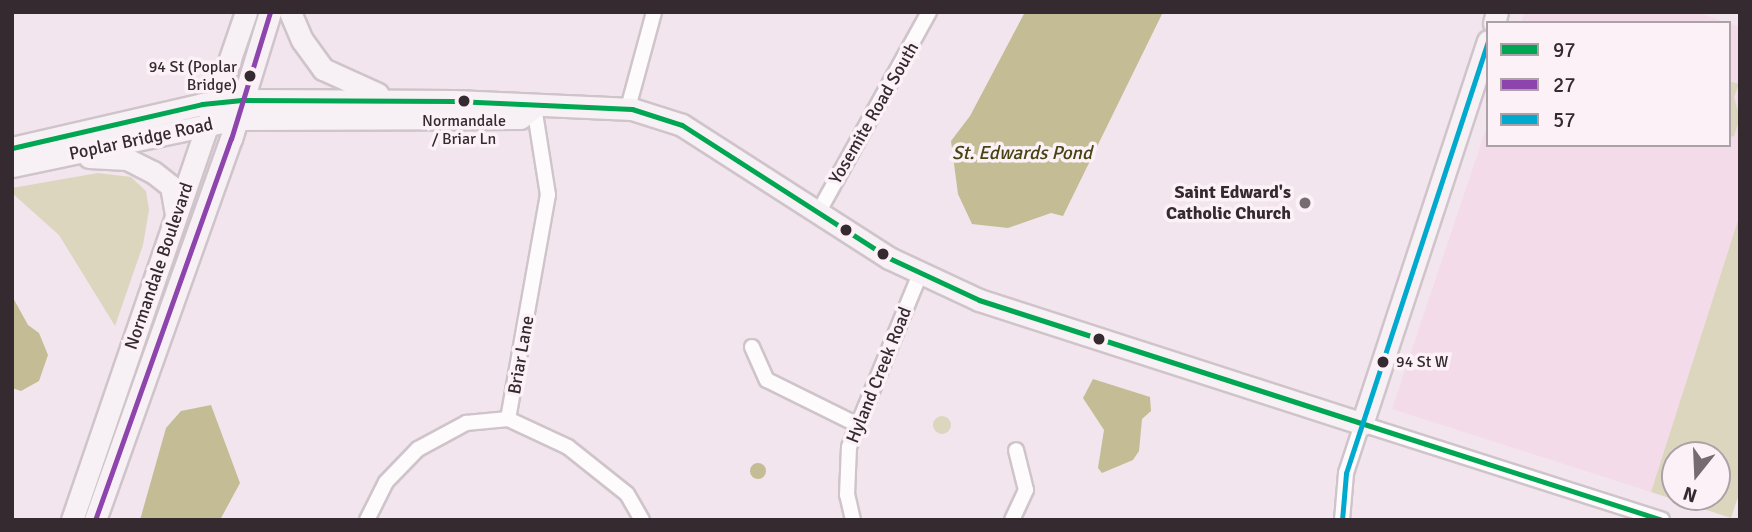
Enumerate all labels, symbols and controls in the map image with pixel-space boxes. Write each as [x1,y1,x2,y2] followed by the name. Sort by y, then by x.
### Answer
[1486,21,1731,147] legend
[1553,37,1576,63] text: 97
[825,38,923,188] street label: Yosemite Road South
[149,57,237,95] place label: 94 St (Poplar Bridge)
[243,69,257,83] marker: 94 St (Poplar Bridge)
[1553,72,1576,98] text: 27
[457,94,471,108] marker: Normandale / Briar Ln
[1553,107,1576,133] text: 57
[422,111,506,149] place label: Normandale / Briar Ln
[67,113,215,165] street label: Poplar Bridge Road
[952,143,1092,165] water label: St. Edwards Pond
[120,180,198,352] street label: Normandale Boulevard
[1166,182,1291,224] place label: Saint Edward's Catholic Church
[1297,195,1313,211] marker: Saint Edward's Catholic Church
[839,223,853,237] unlabelled marker
[876,247,890,261] unlabelled marker
[842,304,916,446] street label: Hyland Creek Road
[503,314,539,396] street label: Briar Lane
[1092,332,1106,346] unlabelled marker
[1396,352,1448,372] place label: 94 St W
[1376,355,1390,369] marker: 94 St W
[1661,441,1731,511] north arrow
[1680,481,1700,508] text: N

